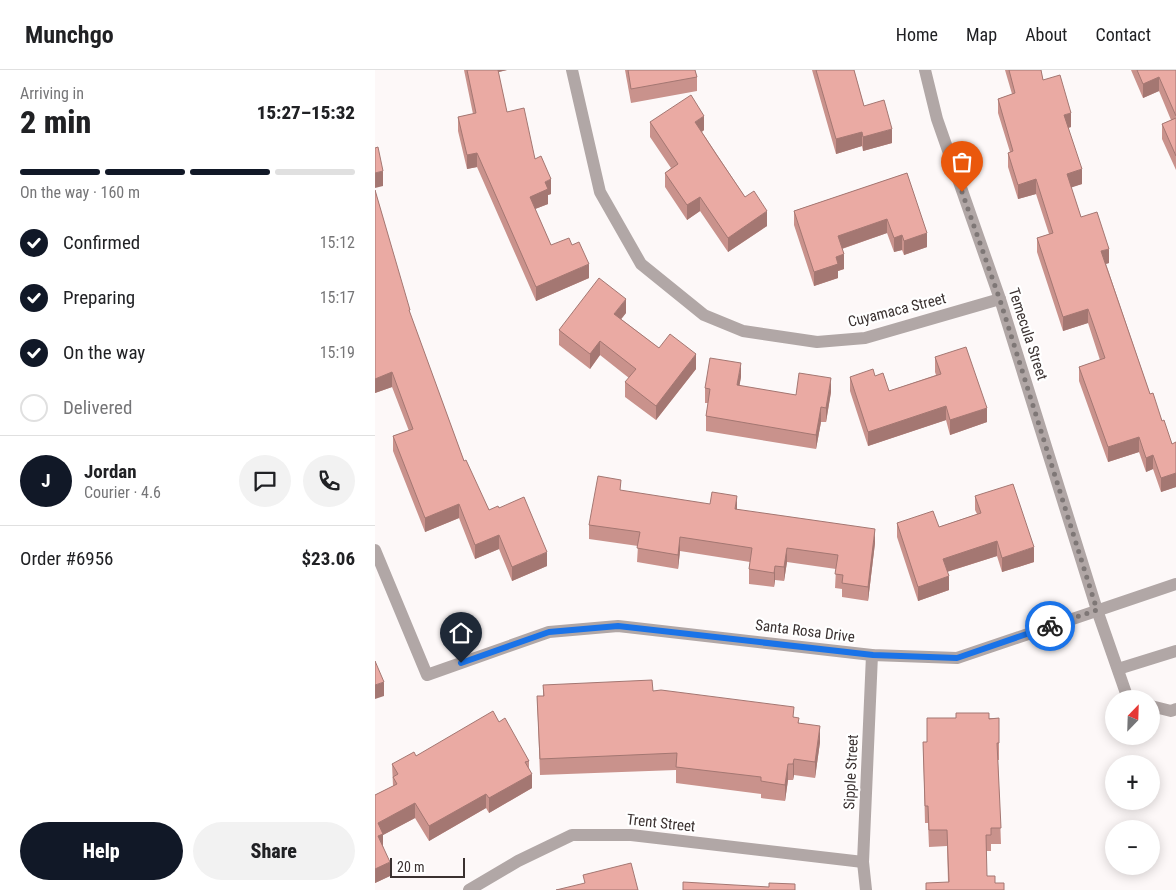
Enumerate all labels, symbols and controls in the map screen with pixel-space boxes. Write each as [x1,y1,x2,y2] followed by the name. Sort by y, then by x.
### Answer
[25,21,114,49] text: Munchgo
[896,24,938,45] text: Home
[966,24,997,45] text: Map
[1025,24,1067,45] text: About
[1095,24,1151,45] text: Contact
[20,84,84,103] text: Arriving in
[257,101,355,124] text: 15:27–15:32
[20,103,91,141] text: 2 min
[941,141,983,192] pin
[948,148,976,176] icon: bag
[20,183,140,202] text: On the way · 160 m
[20,229,48,257] icon: check
[63,231,140,254] text: Confirmed
[320,233,355,252] text: 15:12
[20,284,48,312] icon: check
[63,286,135,309] text: Preparing
[1005,286,1051,382] street label: Temecula Street
[320,288,355,307] text: 15:17
[846,289,948,331] street label: Cuyamaca Street
[20,339,48,367] icon: check
[63,341,145,364] text: On the way
[320,343,355,362] text: 15:19
[63,396,132,419] text: Delivered
[239,455,291,507] button: chat
[303,455,355,507] button: phone
[84,460,137,483] text: Jordan
[41,469,51,492] text: J
[84,483,161,502] text: Courier · 4.6
[20,547,113,570] text: Order #6956
[301,547,355,570] text: $23.06
[1025,601,1075,651] courier
[440,612,482,663] pin
[1036,612,1064,640] icon: bike
[754,616,856,646] street label: Santa Rosa Drive
[447,619,475,647] icon: home
[1105,690,1160,745] north arrow
[1105,690,1160,875] map controls
[840,734,862,810] street label: Sipple Street
[1105,755,1160,810] button: +
[626,810,696,836] street label: Trent Street
[1105,820,1160,875] button: −
[20,822,183,880] button: Help
[193,822,355,880] button: Share
[390,855,465,878] scale bar
[397,859,425,875] text: 20 m

